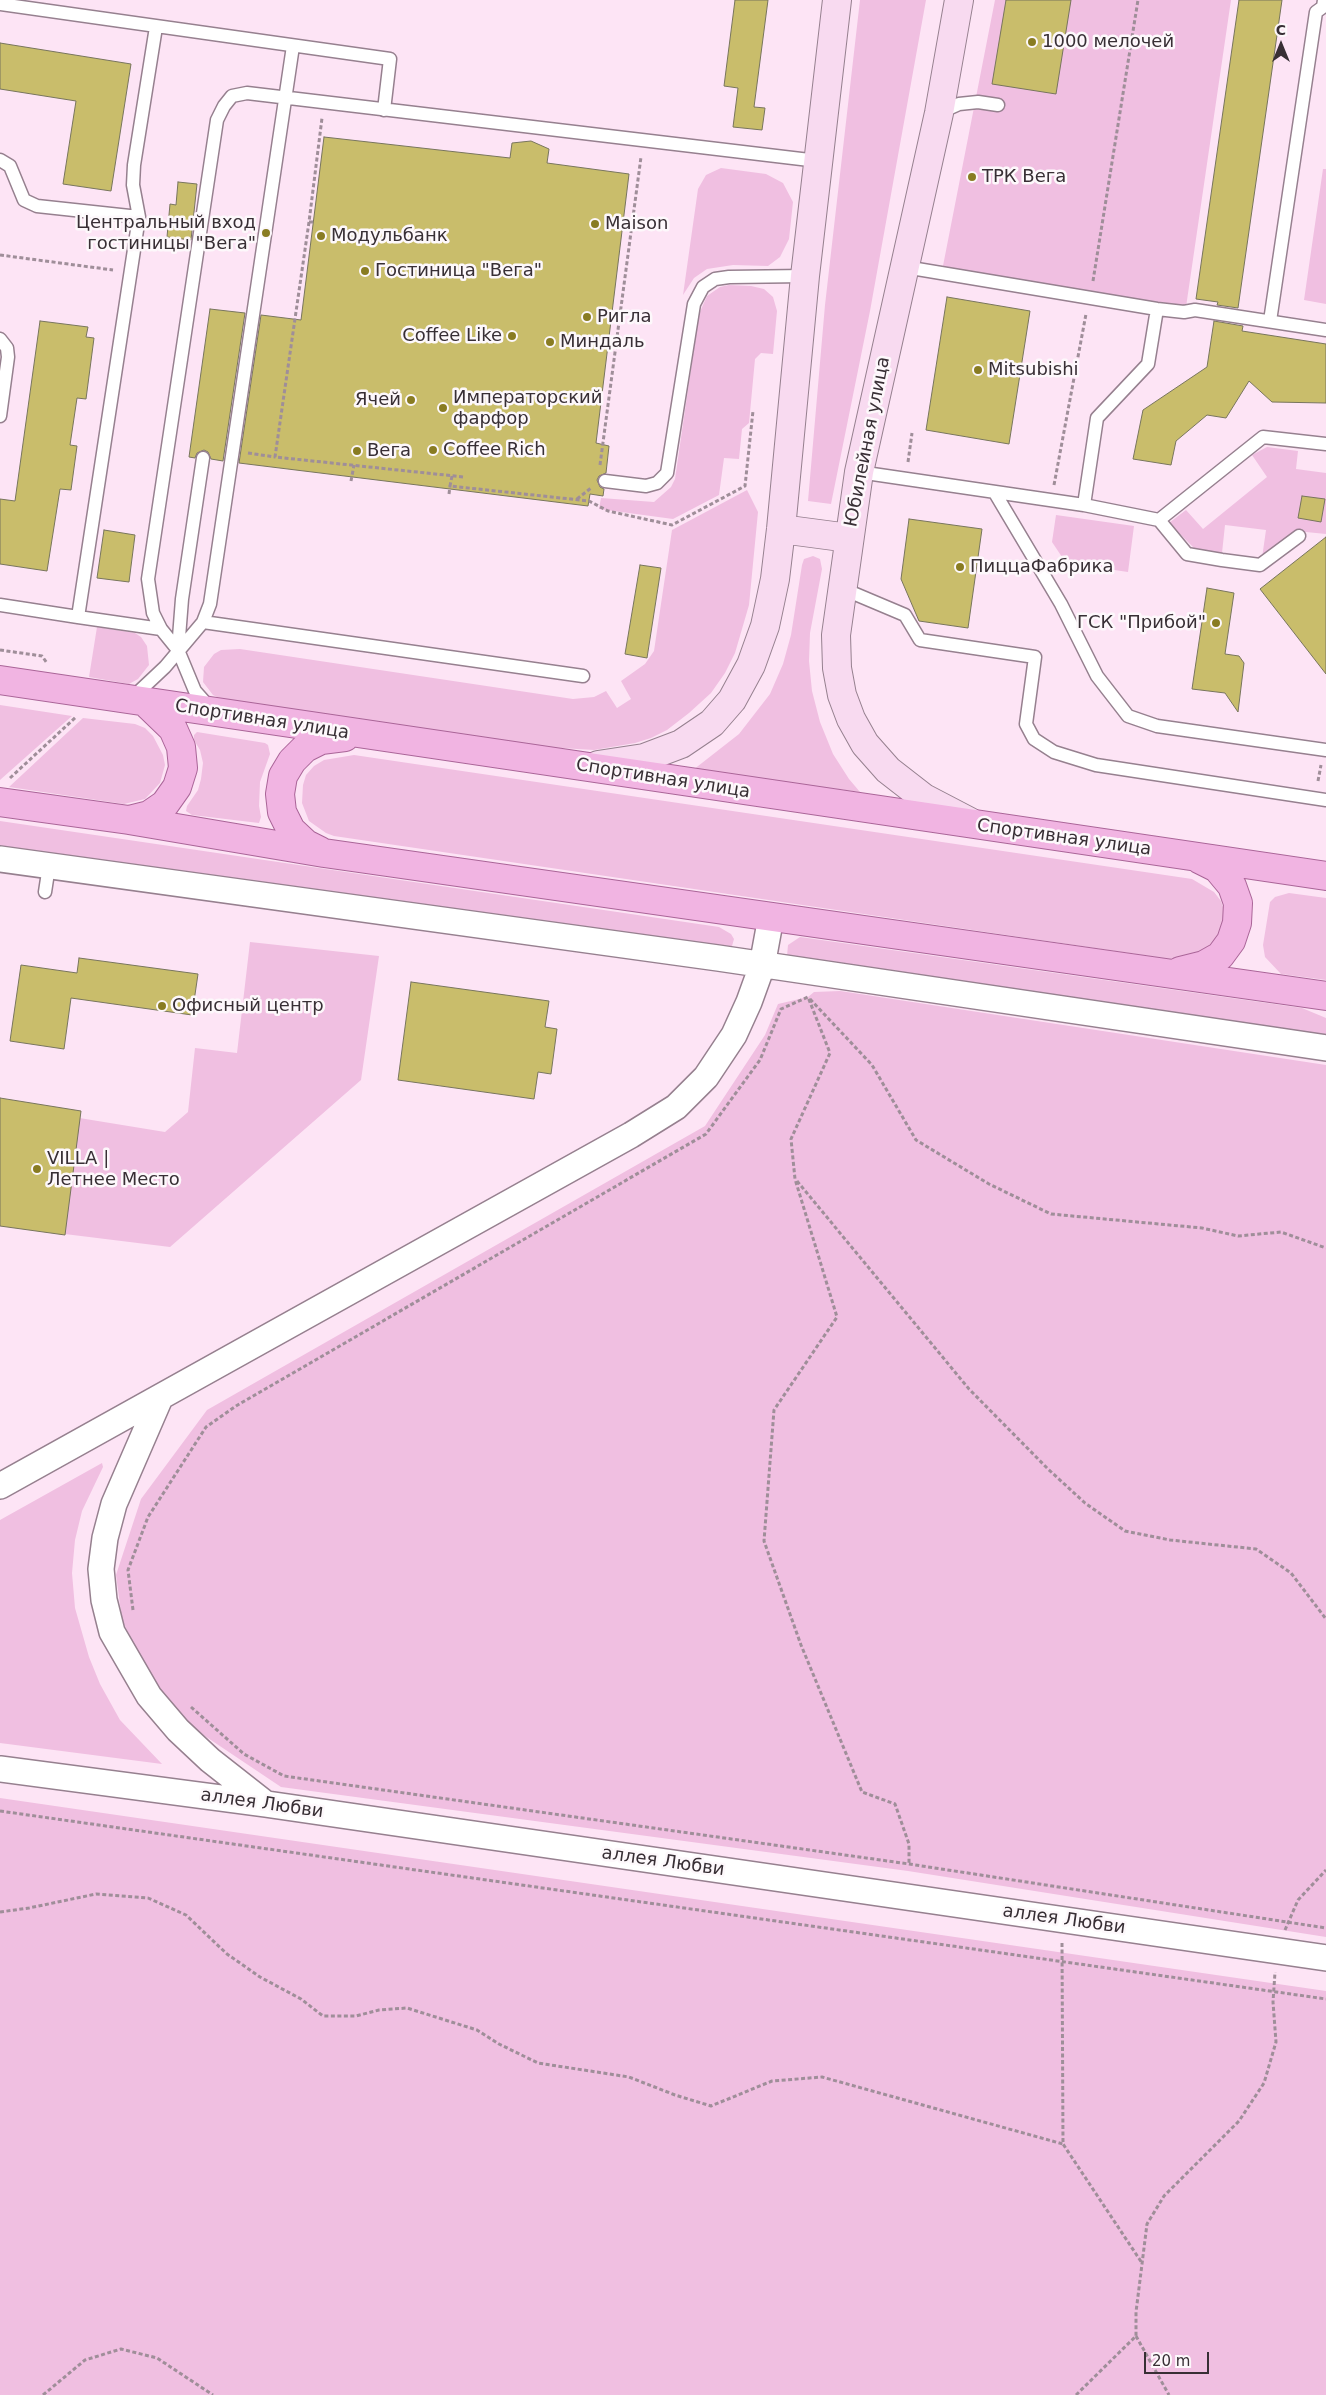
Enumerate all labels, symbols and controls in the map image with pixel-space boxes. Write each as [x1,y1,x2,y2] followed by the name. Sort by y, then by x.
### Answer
[1256,20,1306,70] north arrow
[1276,22,1286,38] text: С
[1042,31,1174,53] place label: 1000 мелочей
[1026,36,1038,48] marker: 1000 мелочей
[982,166,1066,188] place label: ТРК Вега
[966,171,978,183] marker: ТРК Вега
[76,212,256,254] place label: Центральный вход гостиницы "Вега"
[605,213,668,235] place label: Maison
[589,218,601,230] marker: Maison
[331,225,448,247] place label: Модульбанк
[260,227,272,239] marker: Центральный вход гостиницы "Вега"
[315,230,327,242] marker: Модульбанк
[375,260,542,282] place label: Гостиница "Вега"
[359,265,371,277] marker: Гостиница "Вега"
[597,306,652,328] place label: Ригла
[581,311,593,323] marker: Ригла
[402,325,502,347] place label: Coffee Like
[506,330,518,342] marker: Coffee Like
[560,331,645,353] place label: Миндаль
[544,336,556,348] marker: Миндаль
[841,355,895,529] street label: Юбилейная улица
[988,359,1079,381] place label: Mitsubishi
[972,364,984,376] marker: Mitsubishi
[453,387,602,429] place label: Императорский фарфор
[355,389,401,411] place label: Ячей
[405,394,417,406] marker: Ячей
[437,402,449,414] marker: Императорский фарфор
[443,439,546,461] place label: Coffee Rich
[367,440,411,462] place label: Вега
[427,444,439,456] marker: Coffee Rich
[351,445,363,457] marker: Вега
[970,556,1113,578] place label: ПиццаФабрика
[954,561,966,573] marker: ПиццаФабрика
[1077,612,1206,634] place label: ГСК "Прибой"
[1210,617,1222,629] marker: ГСК "Прибой"
[173,696,351,744] street label: Спортивная улица
[574,755,752,803] street label: Спортивная улица
[975,815,1153,861] street label: Спортивная улица
[172,995,324,1017] place label: Офисный центр
[156,1000,168,1012] marker: Офисный центр
[47,1148,180,1190] place label: VILLA | Летнее Место
[31,1163,43,1175] marker: VILLA | Летнее Место
[199,1785,325,1823] street label: аллея Любви
[600,1843,726,1881] street label: аллея Любви
[1001,1901,1127,1939] street label: аллея Любви
[1146,2342,1211,2374] scale bar
[1152,2352,1190,2370] text: 20 m

